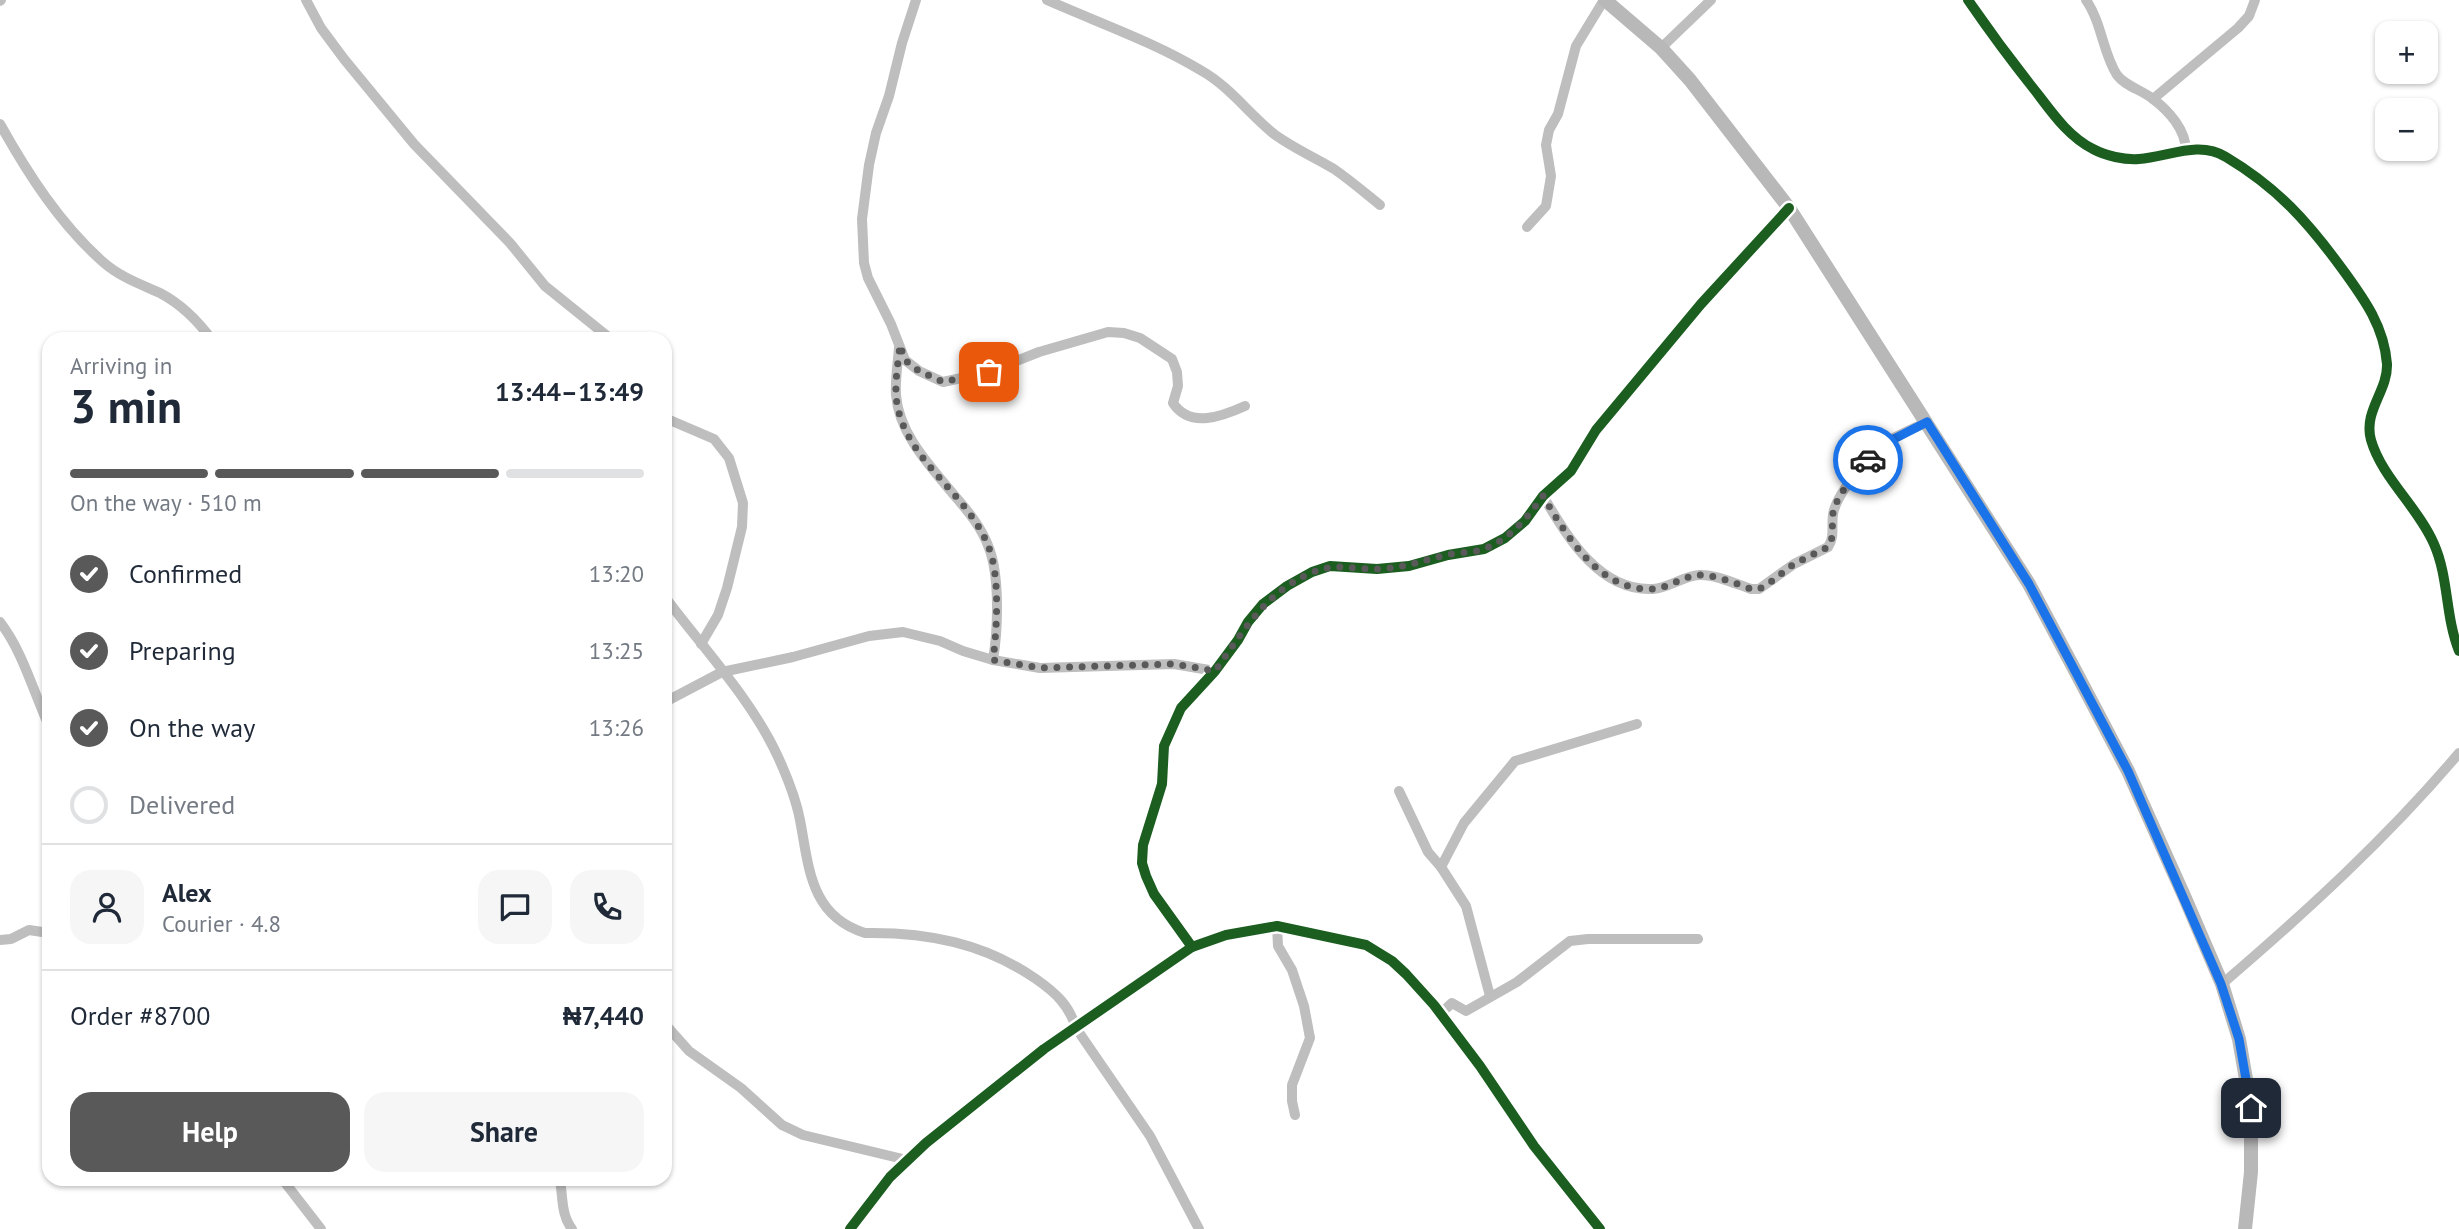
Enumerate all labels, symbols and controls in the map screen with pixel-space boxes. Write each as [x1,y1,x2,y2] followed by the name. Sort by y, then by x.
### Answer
[2375,21,2438,161] map controls
[2375,21,2438,84] button: +
[2375,98,2438,161] button: −
[959,342,1019,402] pin
[70,351,172,380] text: Arriving in
[970,353,1008,391] icon: bag
[495,375,644,408] text: 13:44–13:49
[70,376,182,436] text: 3 min
[1833,425,1903,495] courier
[1849,441,1887,479] icon: car
[70,488,262,517] text: On the way · 510 m
[70,555,108,593] icon: check
[129,557,242,590] text: Confirmed
[589,559,644,588] text: 13:20
[70,632,108,670] icon: check
[129,634,236,667] text: Preparing
[589,636,644,665] text: 13:25
[70,709,108,747] icon: check
[129,711,255,744] text: On the way
[589,713,644,742] text: 13:26
[129,788,235,821] text: Delivered
[70,870,144,944] button: person
[478,870,552,944] button: chat
[570,870,644,944] button: phone
[162,876,212,909] text: Alex
[162,909,281,938] text: Courier · 4.8
[70,999,210,1032] text: Order #8700
[563,999,644,1032] text: ₦7,440
[2221,1078,2281,1138] pin
[2232,1089,2270,1127] icon: home
[70,1092,350,1172] button: Help
[364,1092,644,1172] button: Share

